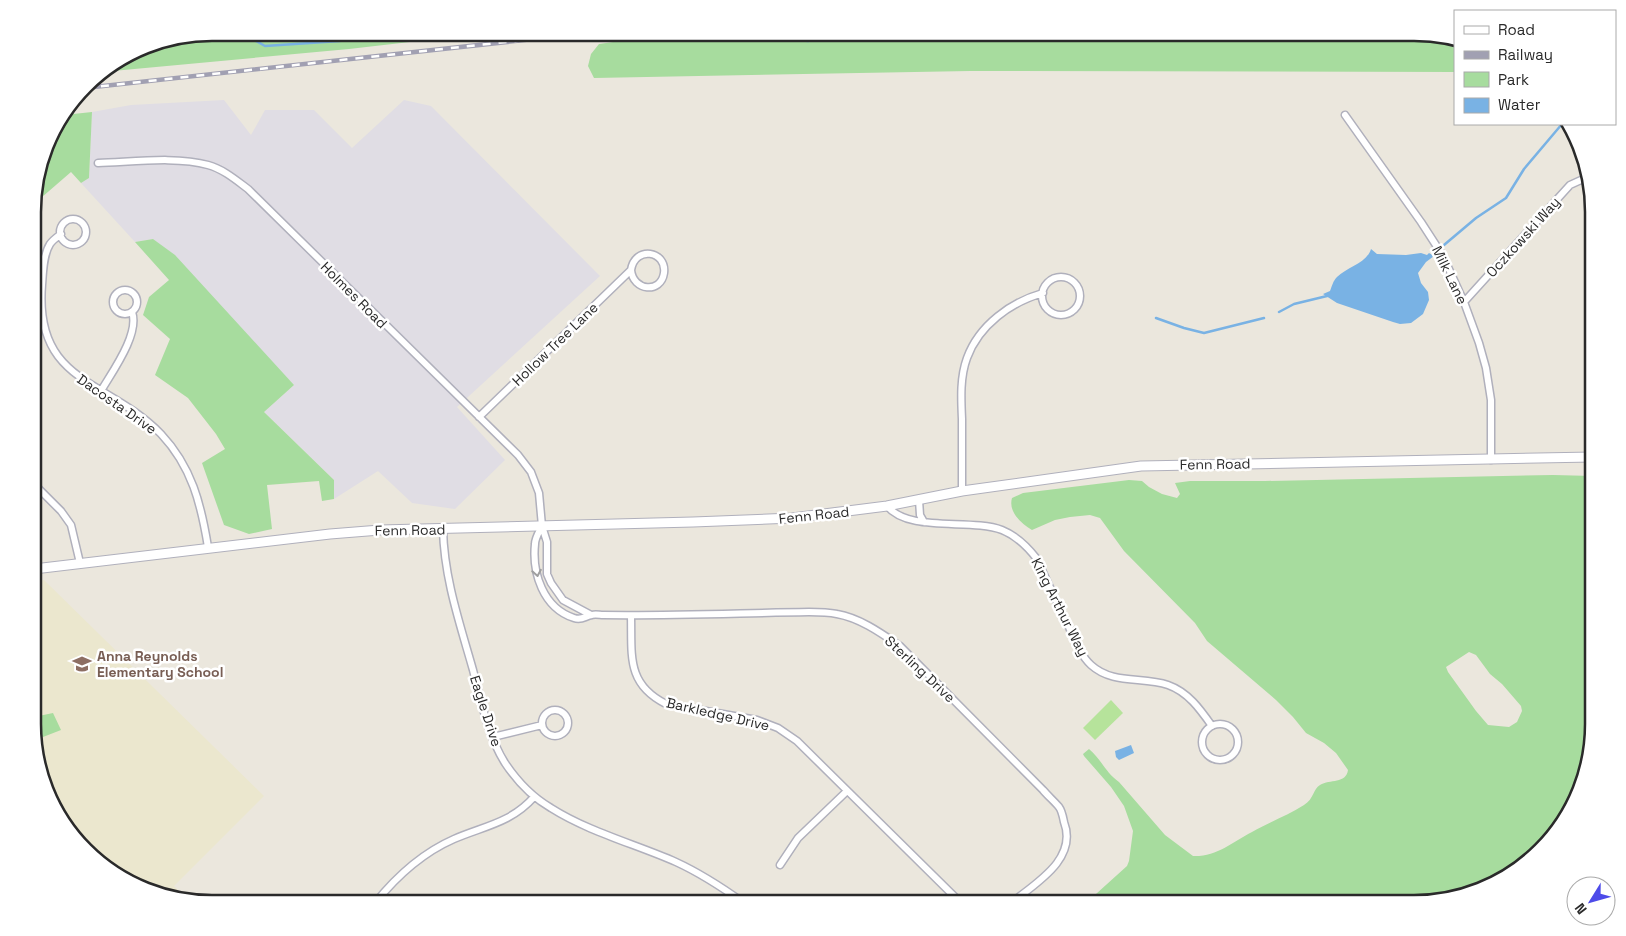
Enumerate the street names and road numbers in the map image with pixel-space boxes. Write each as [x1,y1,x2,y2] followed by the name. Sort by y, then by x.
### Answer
[1482,193,1564,281] street label: Oczkowski Way
[1428,243,1472,307] street label: Milk Lane
[317,258,391,332] street label: Holmes Road
[508,298,602,390] street label: Hollow Tree Lane
[74,370,160,438] street label: Dacosta Drive
[1179,454,1251,474] street label: Fenn Road
[778,502,850,528] street label: Fenn Road
[374,520,446,540] street label: Fenn Road
[1027,555,1093,659] street label: King Arthur Way
[881,632,959,706] street label: Sterling Drive
[466,673,506,749] street label: Eagle Drive
[665,693,771,735] street label: Barkledge Drive

